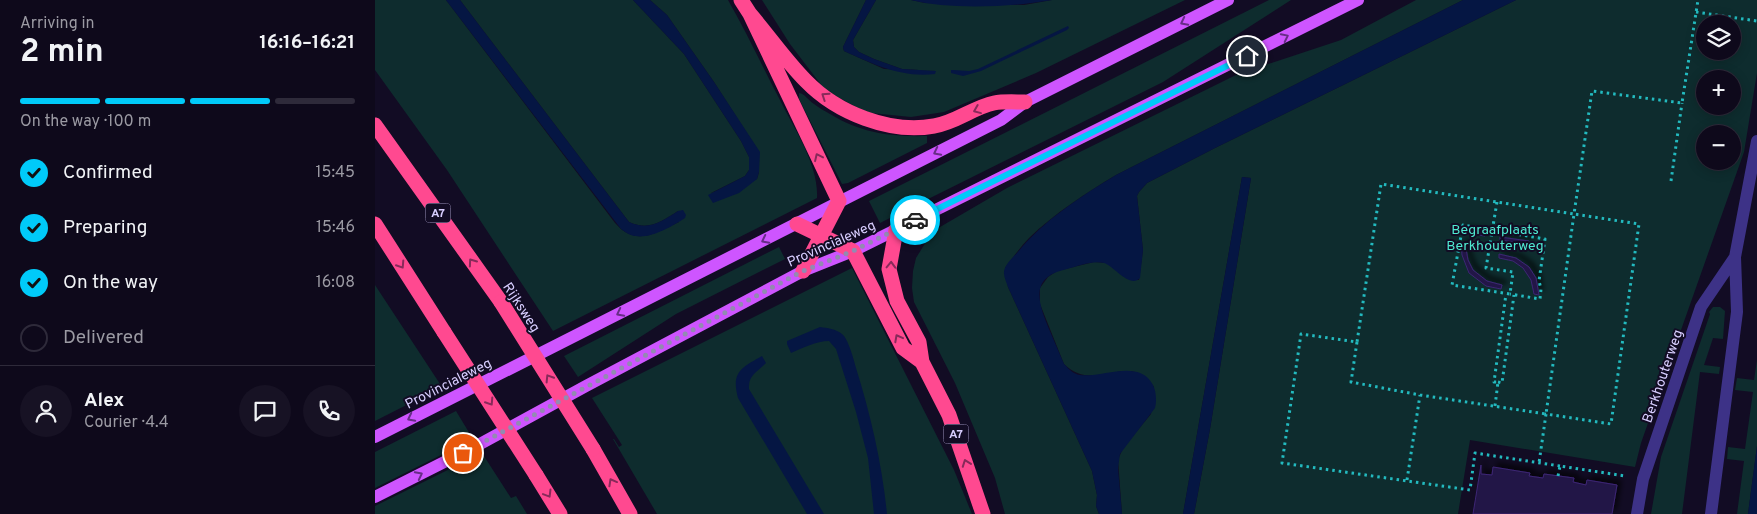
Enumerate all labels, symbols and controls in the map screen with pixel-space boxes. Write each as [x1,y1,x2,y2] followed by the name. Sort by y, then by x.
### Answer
[20,14,95,34] text: Arriving in
[1696,15,1741,170] map controls
[1696,15,1741,60] button: layers
[1180,16,1189,26] one-way arrow
[259,31,355,55] text: 16:16–16:21
[20,33,104,73] text: 2 min
[1280,33,1289,43] one-way arrow
[1226,35,1268,77] pin
[1233,42,1261,70] icon: home
[1696,70,1741,115] button: +
[822,93,831,102] one-way arrow
[973,103,982,114] one-way arrow
[20,112,151,132] text: On the way · 100 m
[1696,125,1741,170] button: −
[933,146,942,156] one-way arrow
[814,153,824,162] one-way arrow
[20,159,48,187] icon: check
[63,161,153,185] text: Confirmed
[316,163,355,183] text: 15:45
[890,195,940,245] courier
[425,204,451,222] road number: A7
[901,206,929,234] icon: car
[20,214,48,242] icon: check
[63,216,147,240] text: Preparing
[785,217,878,271] street label: Provincialeweg
[316,218,355,238] text: 15:46
[1446,222,1544,255] park label: Begraafplaats Berkhouterweg
[761,234,770,244] one-way arrow
[469,258,478,268] one-way arrow
[395,259,405,268] one-way arrow
[885,261,896,269] one-way arrow
[20,269,48,297] icon: check
[63,271,158,295] text: On the way
[316,273,355,293] text: 16:08
[498,280,543,336] street label: Rijksweg
[616,307,625,317] one-way arrow
[63,326,144,350] text: Delivered
[1640,328,1687,425] street label: Berkhouterweg
[894,334,904,343] one-way arrow
[402,355,495,413] street label: Provincialeweg
[545,375,555,384] one-way arrow
[20,385,72,437] button: person
[239,385,291,437] button: chat
[303,385,355,437] button: phone
[84,389,124,413] text: Alex
[483,397,493,406] one-way arrow
[407,412,416,422] one-way arrow
[84,413,169,433] text: Courier · 4.4
[943,424,969,444] road number: A7
[442,432,484,474] pin
[449,439,477,467] icon: bag
[962,460,972,468] one-way arrow
[413,471,422,481] one-way arrow
[608,478,618,487] one-way arrow
[542,489,552,498] one-way arrow

